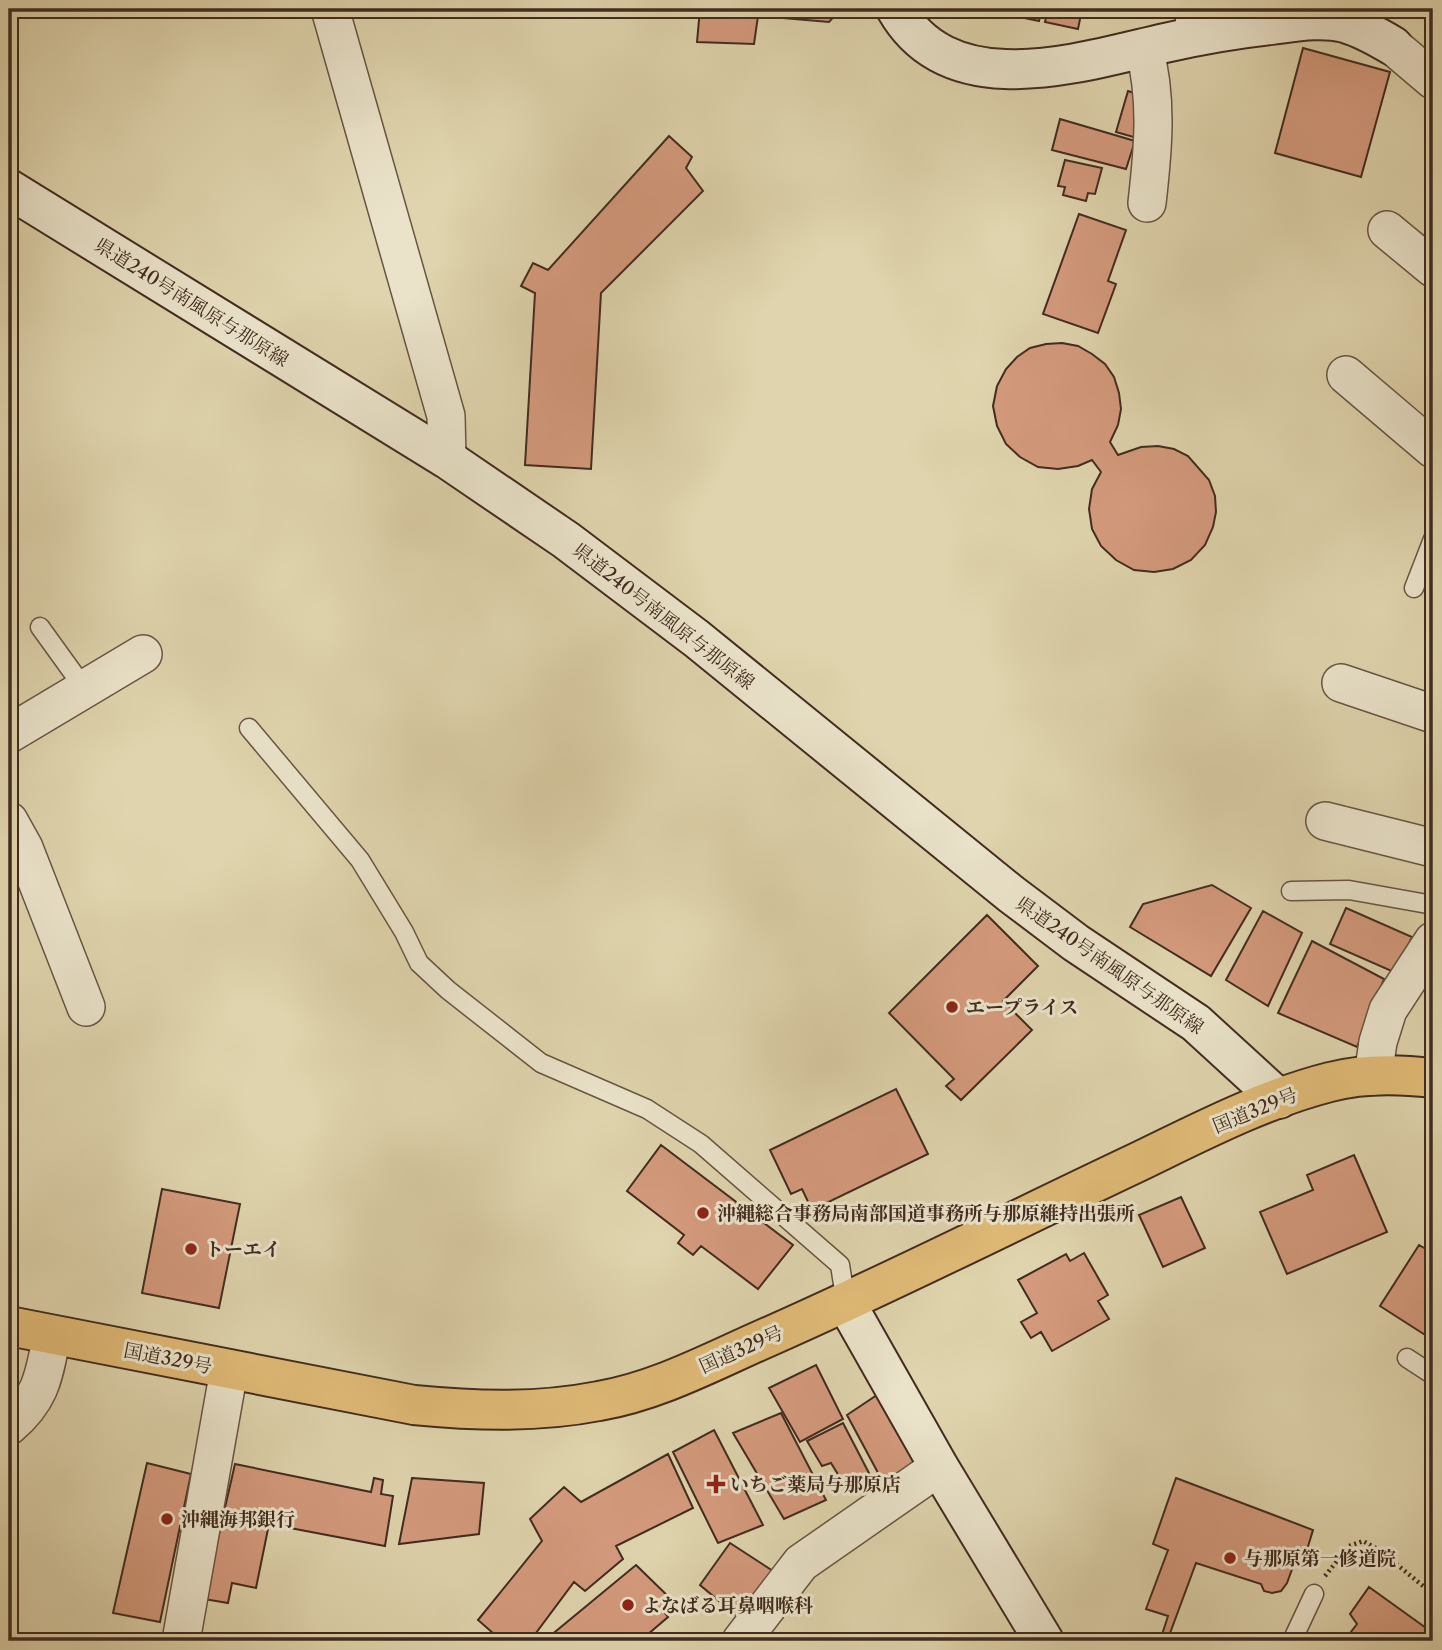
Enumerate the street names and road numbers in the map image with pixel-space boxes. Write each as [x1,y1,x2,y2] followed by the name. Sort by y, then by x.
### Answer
[91,233,293,372] street label: 県道240号南風原与那原線
[568,538,759,694] street label: 県道240号南風原与那原線
[1011,892,1208,1039] street label: 県道240号南風原与那原線
[1209,1083,1301,1138] street label: 国道329号
[696,1321,787,1378] street label: 国道329号
[122,1339,214,1378] street label: 国道329号

